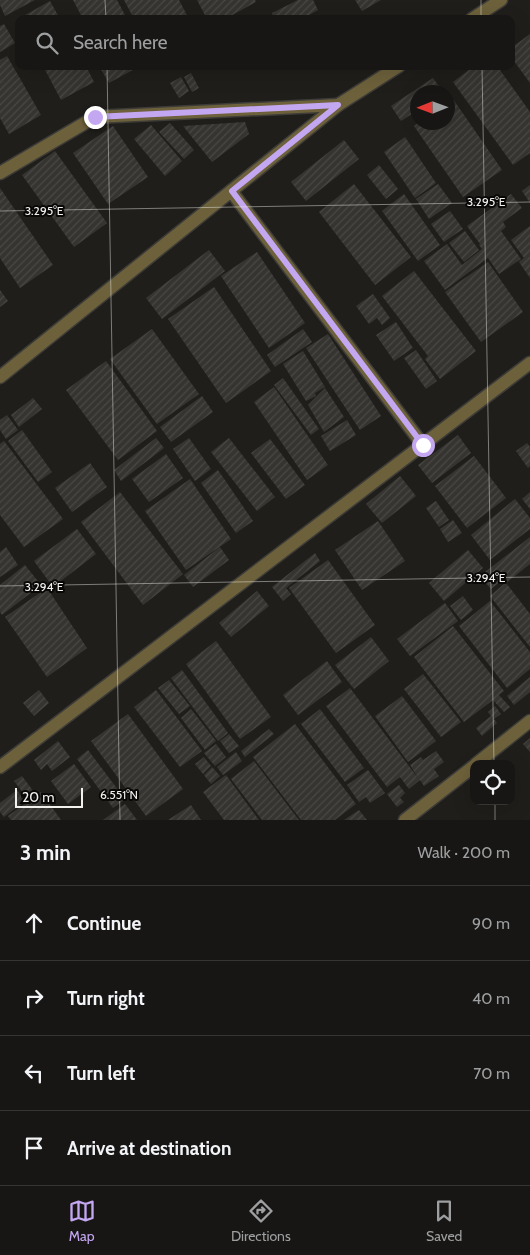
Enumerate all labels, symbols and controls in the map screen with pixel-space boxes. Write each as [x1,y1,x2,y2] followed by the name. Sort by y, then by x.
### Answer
[15,15,515,70] search box
[33,29,61,57] icon: search
[73,31,167,54] text: Search here
[410,85,455,130] north arrow
[84,106,107,129] route end
[467,194,506,209] text: 3.295°E
[25,203,64,218] text: 3.295°E
[412,434,435,457] route start
[466,570,506,585] text: 3.294°E
[24,579,64,594] text: 3.294°E
[470,760,515,805] map controls
[470,760,515,805] button: locate
[15,785,82,808] scale bar
[100,787,138,802] text: 6.551°N
[22,788,55,806] text: 20 m
[20,840,71,865] text: 3 min
[418,843,510,862] text: Walk · 200 m
[20,909,48,937] icon: ahead
[67,912,141,935] text: Continue
[472,914,510,933] text: 90 m
[20,984,48,1012] icon: right
[67,987,145,1010] text: Turn right
[472,989,510,1008] text: 40 m
[20,1059,48,1087] icon: left
[67,1062,135,1085] text: Turn left
[473,1064,510,1083] text: 70 m
[20,1134,48,1162] icon: arrive
[67,1137,231,1160] text: Arrive at destination
[68,1197,96,1245] tab: Map
[231,1197,291,1245] tab: Directions
[426,1197,462,1245] tab: Saved

